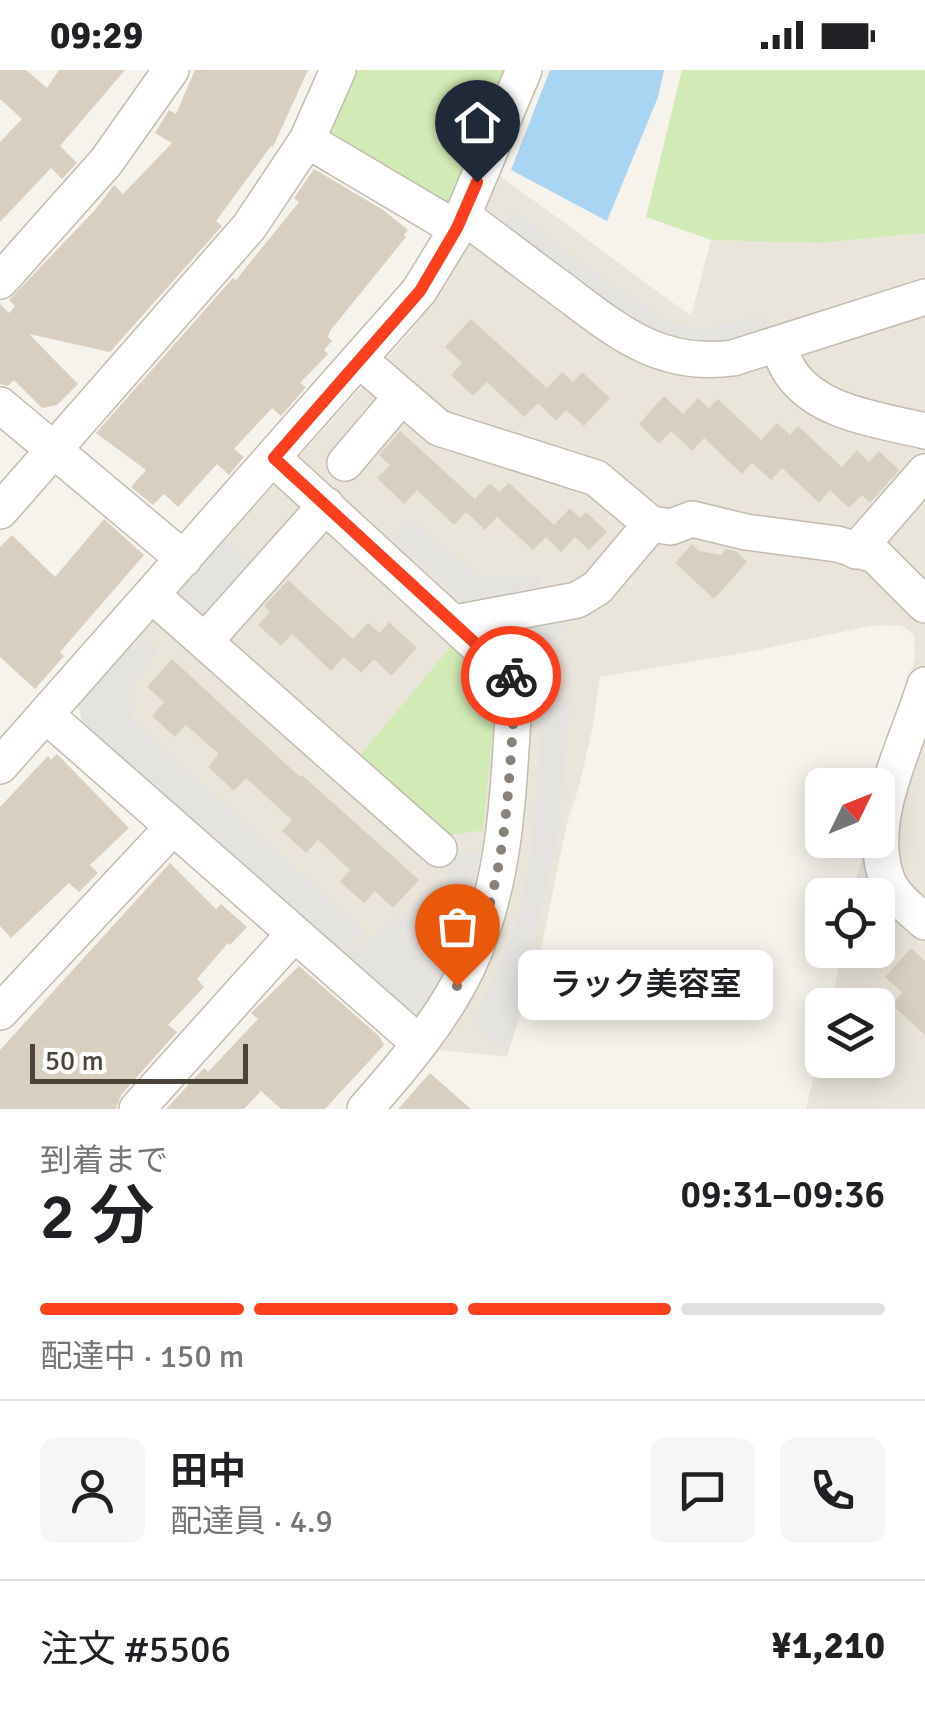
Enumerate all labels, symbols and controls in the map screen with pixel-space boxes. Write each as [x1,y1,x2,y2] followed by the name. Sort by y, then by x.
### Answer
[50,12,143,59] text: 09:29
[435,80,520,183] pin
[450,95,505,150] icon: home
[461,626,561,726] courier
[484,649,539,704] icon: bike
[805,768,895,858] north arrow
[805,768,895,1078] map controls
[805,878,895,968] button: locate
[415,884,500,987] pin
[430,899,485,954] icon: bag
[517,951,772,1021] callout: ラック美容室
[549,965,742,1004] text: ラック美容室
[805,988,895,1078] button: layers
[30,1039,248,1084] scale bar
[45,1044,104,1078] text: 50 m
[40,1141,168,1180] text: 到着まで
[680,1171,885,1218] text: 09:31–09:36
[40,1177,154,1257] text: 2 分
[40,1337,244,1376] text: 配達中 · 150 m
[40,1438,145,1543] button: person
[650,1438,755,1543] button: chat
[780,1438,885,1543] button: phone
[170,1448,246,1495] text: 田中
[170,1502,333,1541] text: 配達員 · 4.9
[771,1622,885,1669] text: ¥1,210
[40,1626,231,1673] text: 注文 #5506

